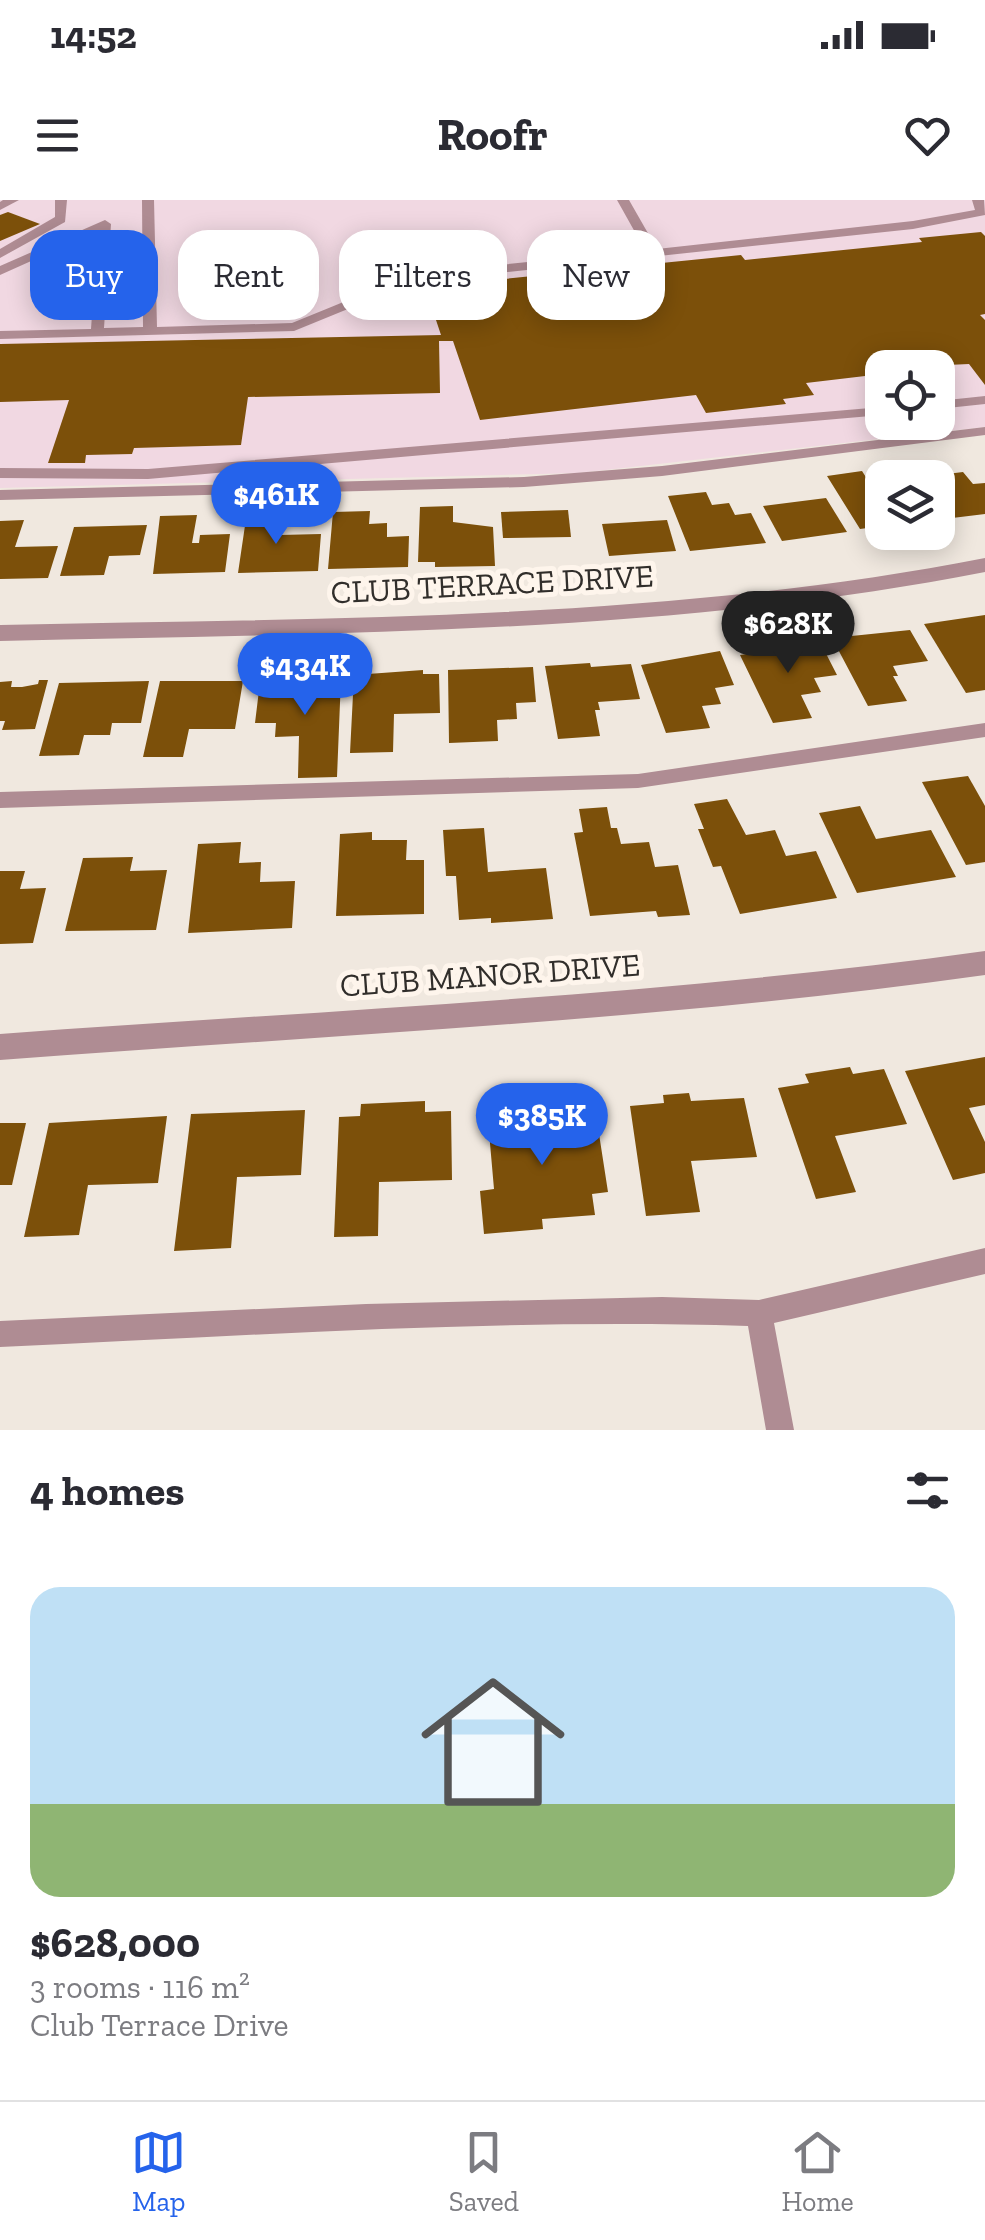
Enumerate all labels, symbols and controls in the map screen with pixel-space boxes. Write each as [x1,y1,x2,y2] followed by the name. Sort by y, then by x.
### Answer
[50,12,137,58] text: 14:52
[30,108,85,163] icon: menu
[437,108,548,162] text: Roofr
[900,108,955,163] icon: heart
[30,230,158,320] chip: Buy
[178,230,319,320] chip: Rent
[339,230,507,320] chip: Filters
[527,230,665,320] chip: New
[865,350,955,550] map controls
[865,350,955,440] button: locate
[865,460,955,550] button: layers
[206,462,346,547] pin: $461K
[233,475,319,513] text: $461K
[330,557,654,611] street label: CLUB TERRACE DRIVE
[718,591,858,676] pin: $628K
[744,604,832,642] text: $628K
[235,633,375,718] pin: $434K
[260,646,350,684] text: $434K
[339,946,641,1004] street label: CLUB MANOR DRIVE
[472,1083,612,1168] pin: $385K
[498,1096,586,1134] text: $385K
[900,1463,955,1518] icon: filters
[30,1465,185,1516] text: 4 homes
[403,1652,583,1832] icon: home
[30,1917,200,1968] text: $628,000
[30,1968,250,2006] text: 3 rooms · 116 m²
[30,2006,289,2044] text: Club Terrace Drive
[131,2125,186,2218] tab: Map
[449,2125,519,2218] tab: Saved
[782,2125,854,2218] tab: Home

